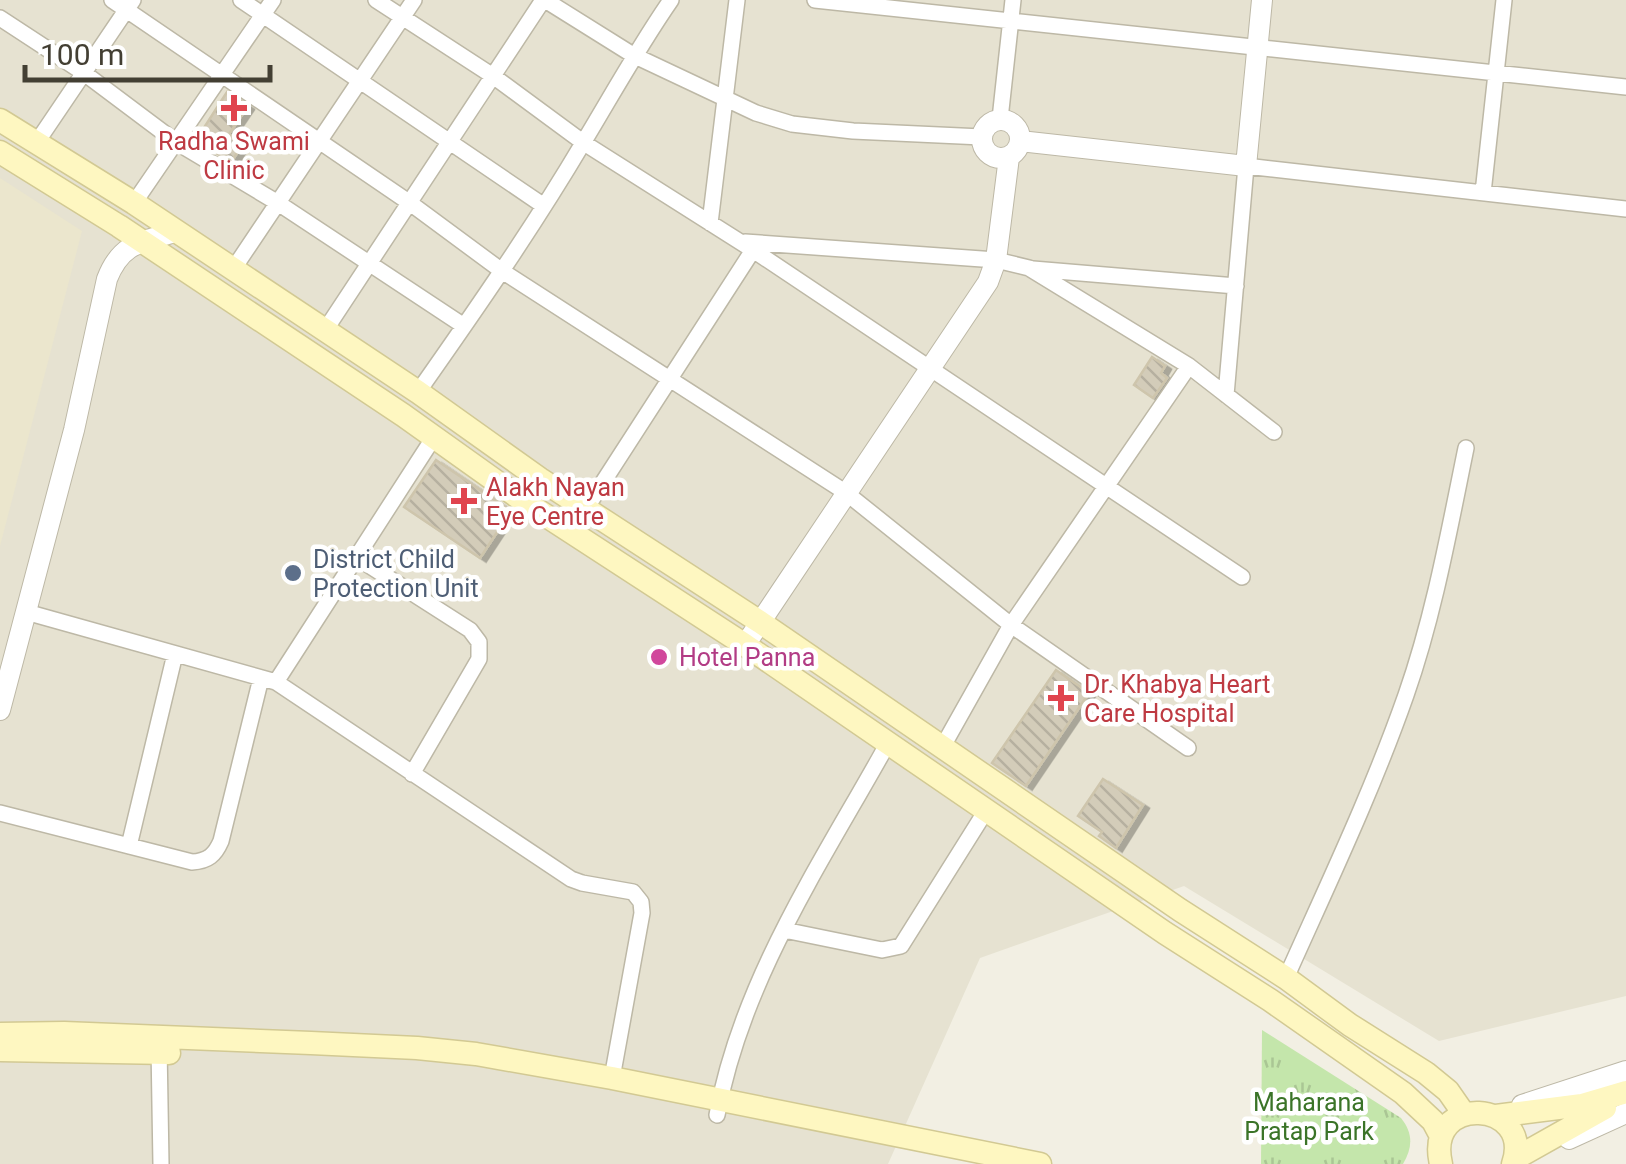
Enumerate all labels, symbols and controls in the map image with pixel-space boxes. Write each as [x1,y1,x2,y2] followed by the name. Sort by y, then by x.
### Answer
[25,20,270,82] scale bar
[40,37,124,72] text: 100 m
[221,95,247,121] marker: Radha Swami Clinic
[158,127,310,185] place label: Radha Swami Clinic
[486,473,625,531] place label: Alakh Nayan Eye Centre
[451,488,477,514] marker: Alakh Nayan Eye Centre
[313,545,479,603] place label: District Child Protection Unit
[282,562,304,584] marker: District Child Protection Unit
[679,643,815,672] place label: Hotel Panna
[648,646,670,668] marker: Hotel Panna
[1084,670,1271,728] place label: Dr. Khabya Heart Care Hospital
[1048,685,1074,711] marker: Dr. Khabya Heart Care Hospital
[1244,1088,1374,1146] park label: Maharana Pratap Park

